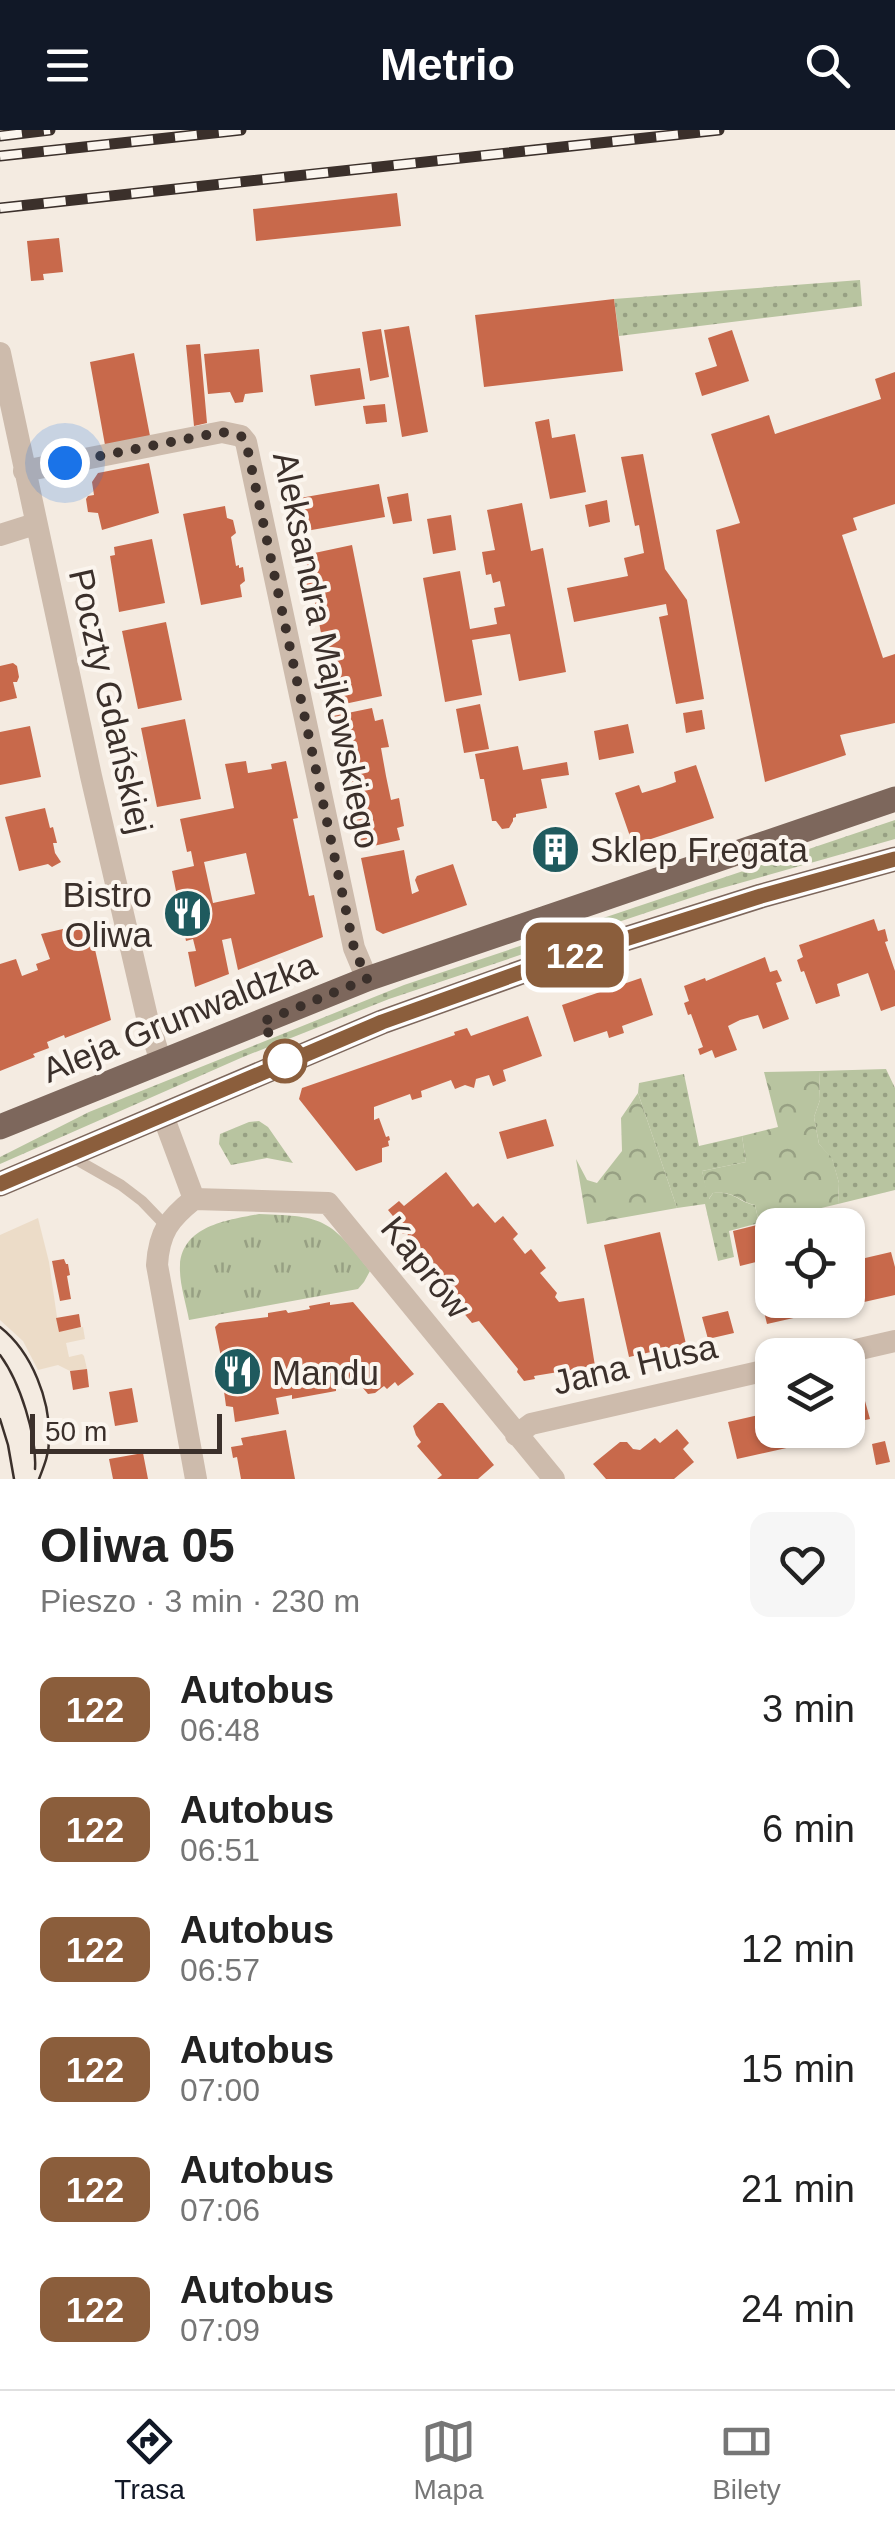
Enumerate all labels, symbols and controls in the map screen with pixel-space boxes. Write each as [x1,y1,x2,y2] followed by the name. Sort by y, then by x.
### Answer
[40,38,95,93] icon: menu
[800,38,855,93] icon: search
[380,39,515,90] text: Metrio
[40,438,90,488] your location
[266,448,388,852] street label: Aleksandra Majkowskiego
[62,565,160,837] street label: Poczty Gdańskiej
[529,823,581,875] building icon: Sklep Fregata
[590,830,808,869] place label: Sklep Fregata
[63,875,153,954] place label: Bistro Oliwa
[161,888,213,940] restaurant icon: Bistro Oliwa
[518,922,632,988] line badge: 122
[546,936,604,975] text: 122
[36,944,322,1090] street label: Aleja Grunwaldzka
[264,1040,306,1082] unlabelled marker
[755,1208,865,1448] map controls
[755,1208,865,1318] button: locate
[374,1209,479,1326] street label: Kaprów
[549,1326,721,1402] street label: Jana Husa
[755,1338,865,1448] button: layers
[211,1346,263,1398] restaurant icon: Mandu
[272,1353,379,1392] place label: Mandu
[30,1409,222,1454] scale bar
[45,1416,107,1447] text: 50 m
[750,1512,855,1617] button: heart
[40,1519,235,1572] text: Oliwa 05
[40,1583,360,1619] text: Pieszo · 3 min · 230 m
[180,1669,334,1711] text: Autobus
[762,1688,855,1730] text: 3 min
[66,1690,124,1729] text: 122
[180,1712,260,1748] text: 06:48
[180,1789,334,1831] text: Autobus
[762,1808,855,1850] text: 6 min
[66,1810,124,1849] text: 122
[180,1832,260,1868] text: 06:51
[180,1909,334,1951] text: Autobus
[741,1928,855,1970] text: 12 min
[66,1930,124,1969] text: 122
[180,1952,260,1988] text: 06:57
[180,2029,334,2071] text: Autobus
[741,2048,855,2090] text: 15 min
[66,2050,124,2089] text: 122
[180,2072,260,2108] text: 07:00
[180,2149,334,2191] text: Autobus
[741,2168,855,2210] text: 21 min
[66,2170,124,2209] text: 122
[180,2192,260,2228] text: 07:06
[180,2269,334,2311] text: Autobus
[741,2288,855,2330] text: 24 min
[66,2290,124,2329] text: 122
[180,2312,260,2348] text: 07:09
[114,2414,185,2506] tab: Trasa
[414,2414,484,2506] tab: Mapa
[712,2414,781,2506] tab: Bilety

